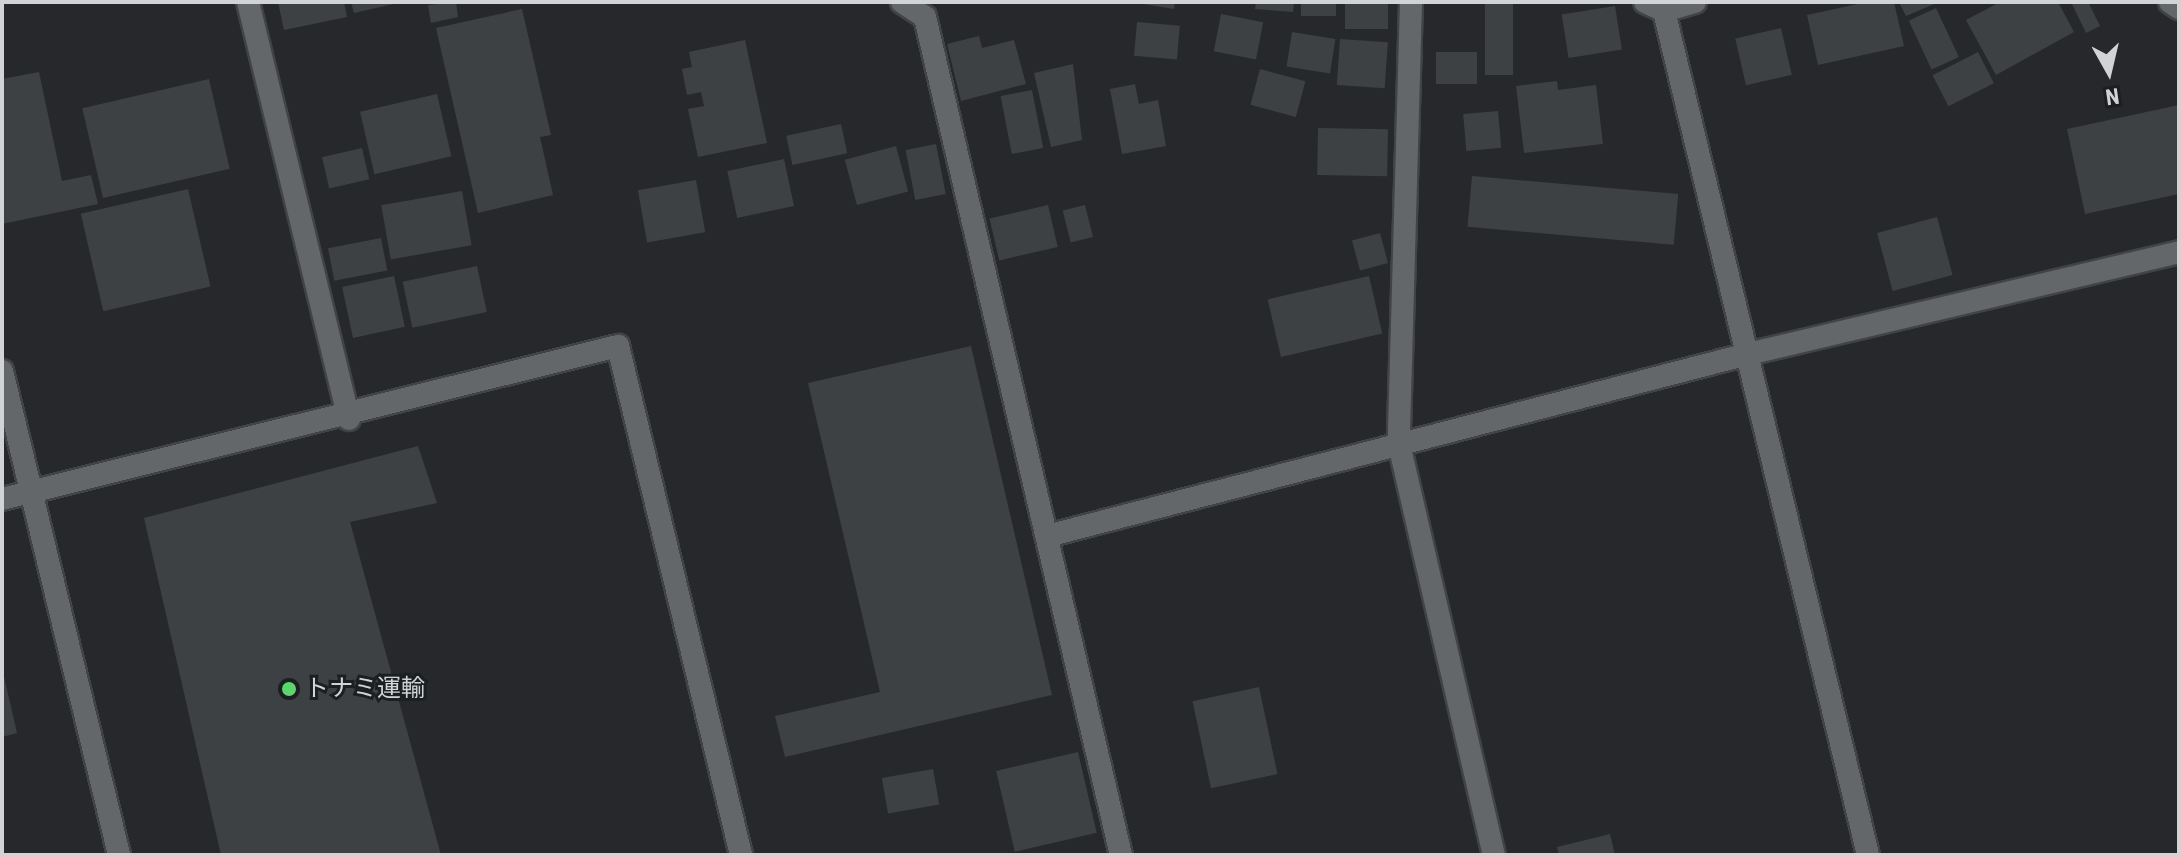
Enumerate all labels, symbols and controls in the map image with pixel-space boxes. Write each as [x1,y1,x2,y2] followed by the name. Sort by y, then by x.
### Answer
[2069,32,2149,112] north arrow
[2104,83,2121,110] text: N
[305,675,425,703] place label: トナミ運輸
[280,680,298,698] marker: トナミ運輸

